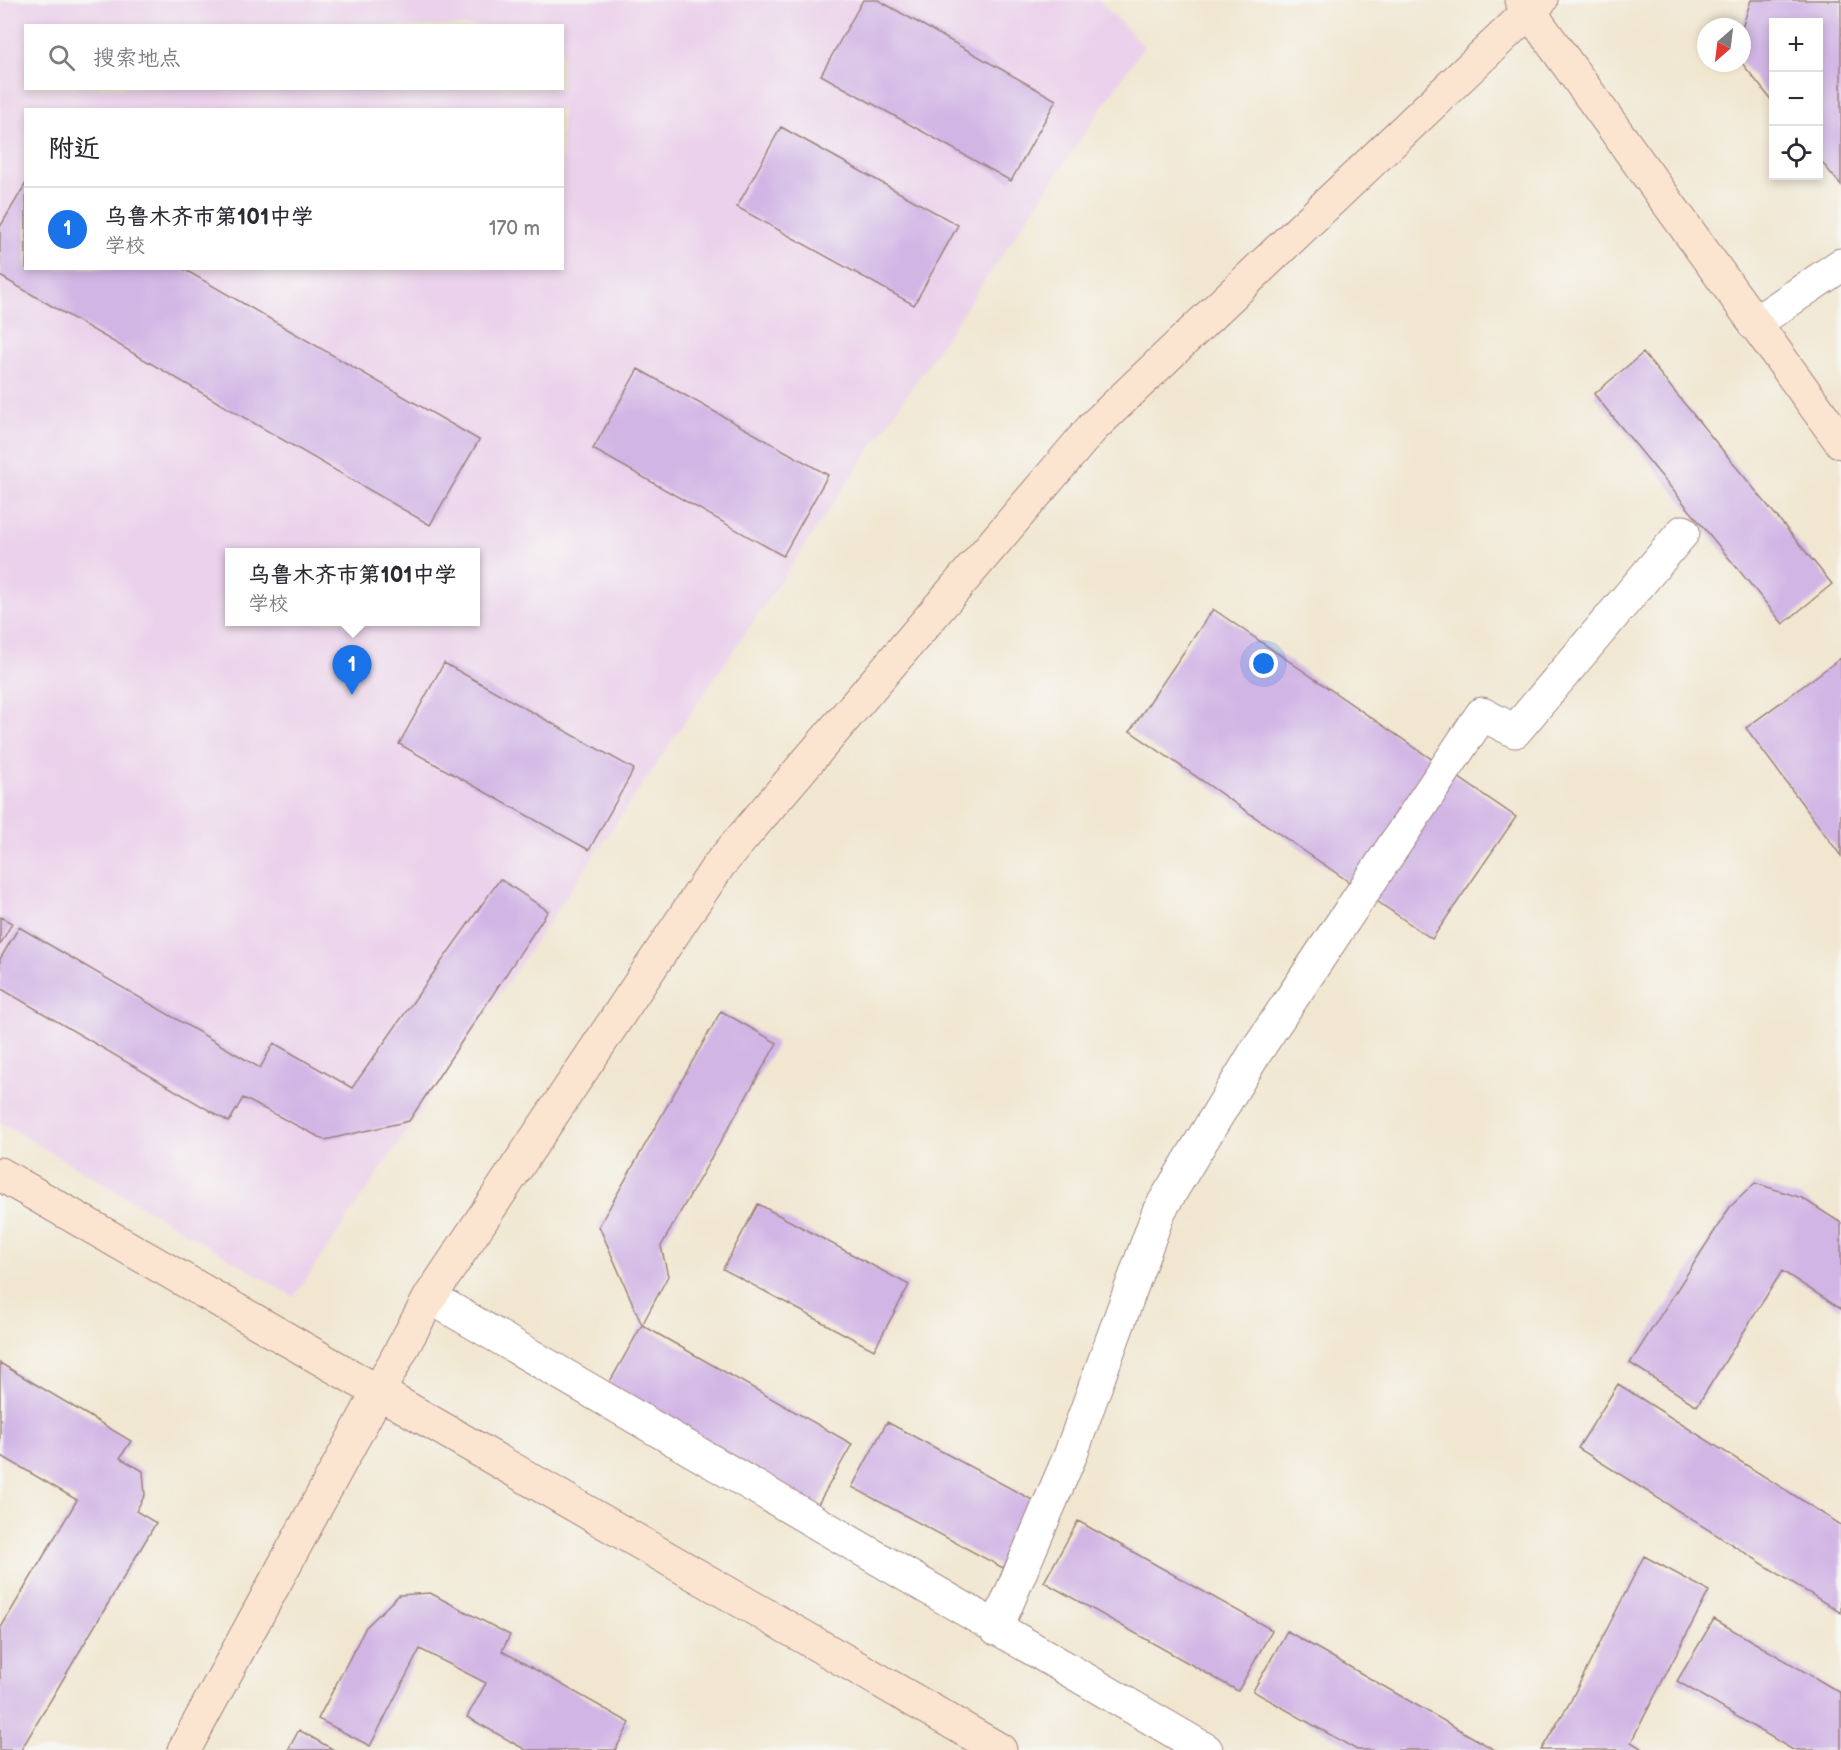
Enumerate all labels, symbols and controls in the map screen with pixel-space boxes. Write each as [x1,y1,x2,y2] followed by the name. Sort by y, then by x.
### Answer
[1697,18,1751,72] north arrow
[1769,18,1823,180] map controls
[1769,18,1823,72] button: +
[24,24,564,90] search box
[45,41,78,74] icon: search
[93,45,181,72] text: 搜索地点
[1769,72,1823,126] button: −
[1769,126,1823,180] button: locate
[48,134,100,165] text: 附近
[105,204,313,231] text: 乌鲁木齐市第101中学
[63,217,72,241] text: 1
[489,217,540,241] text: 170 m
[105,234,145,258] text: 学校
[225,548,480,626] popup
[248,562,457,589] text: 乌鲁木齐市第101中学
[248,592,288,616] text: 学校
[332,646,372,695] pin: 1
[1249,649,1278,678] your location

